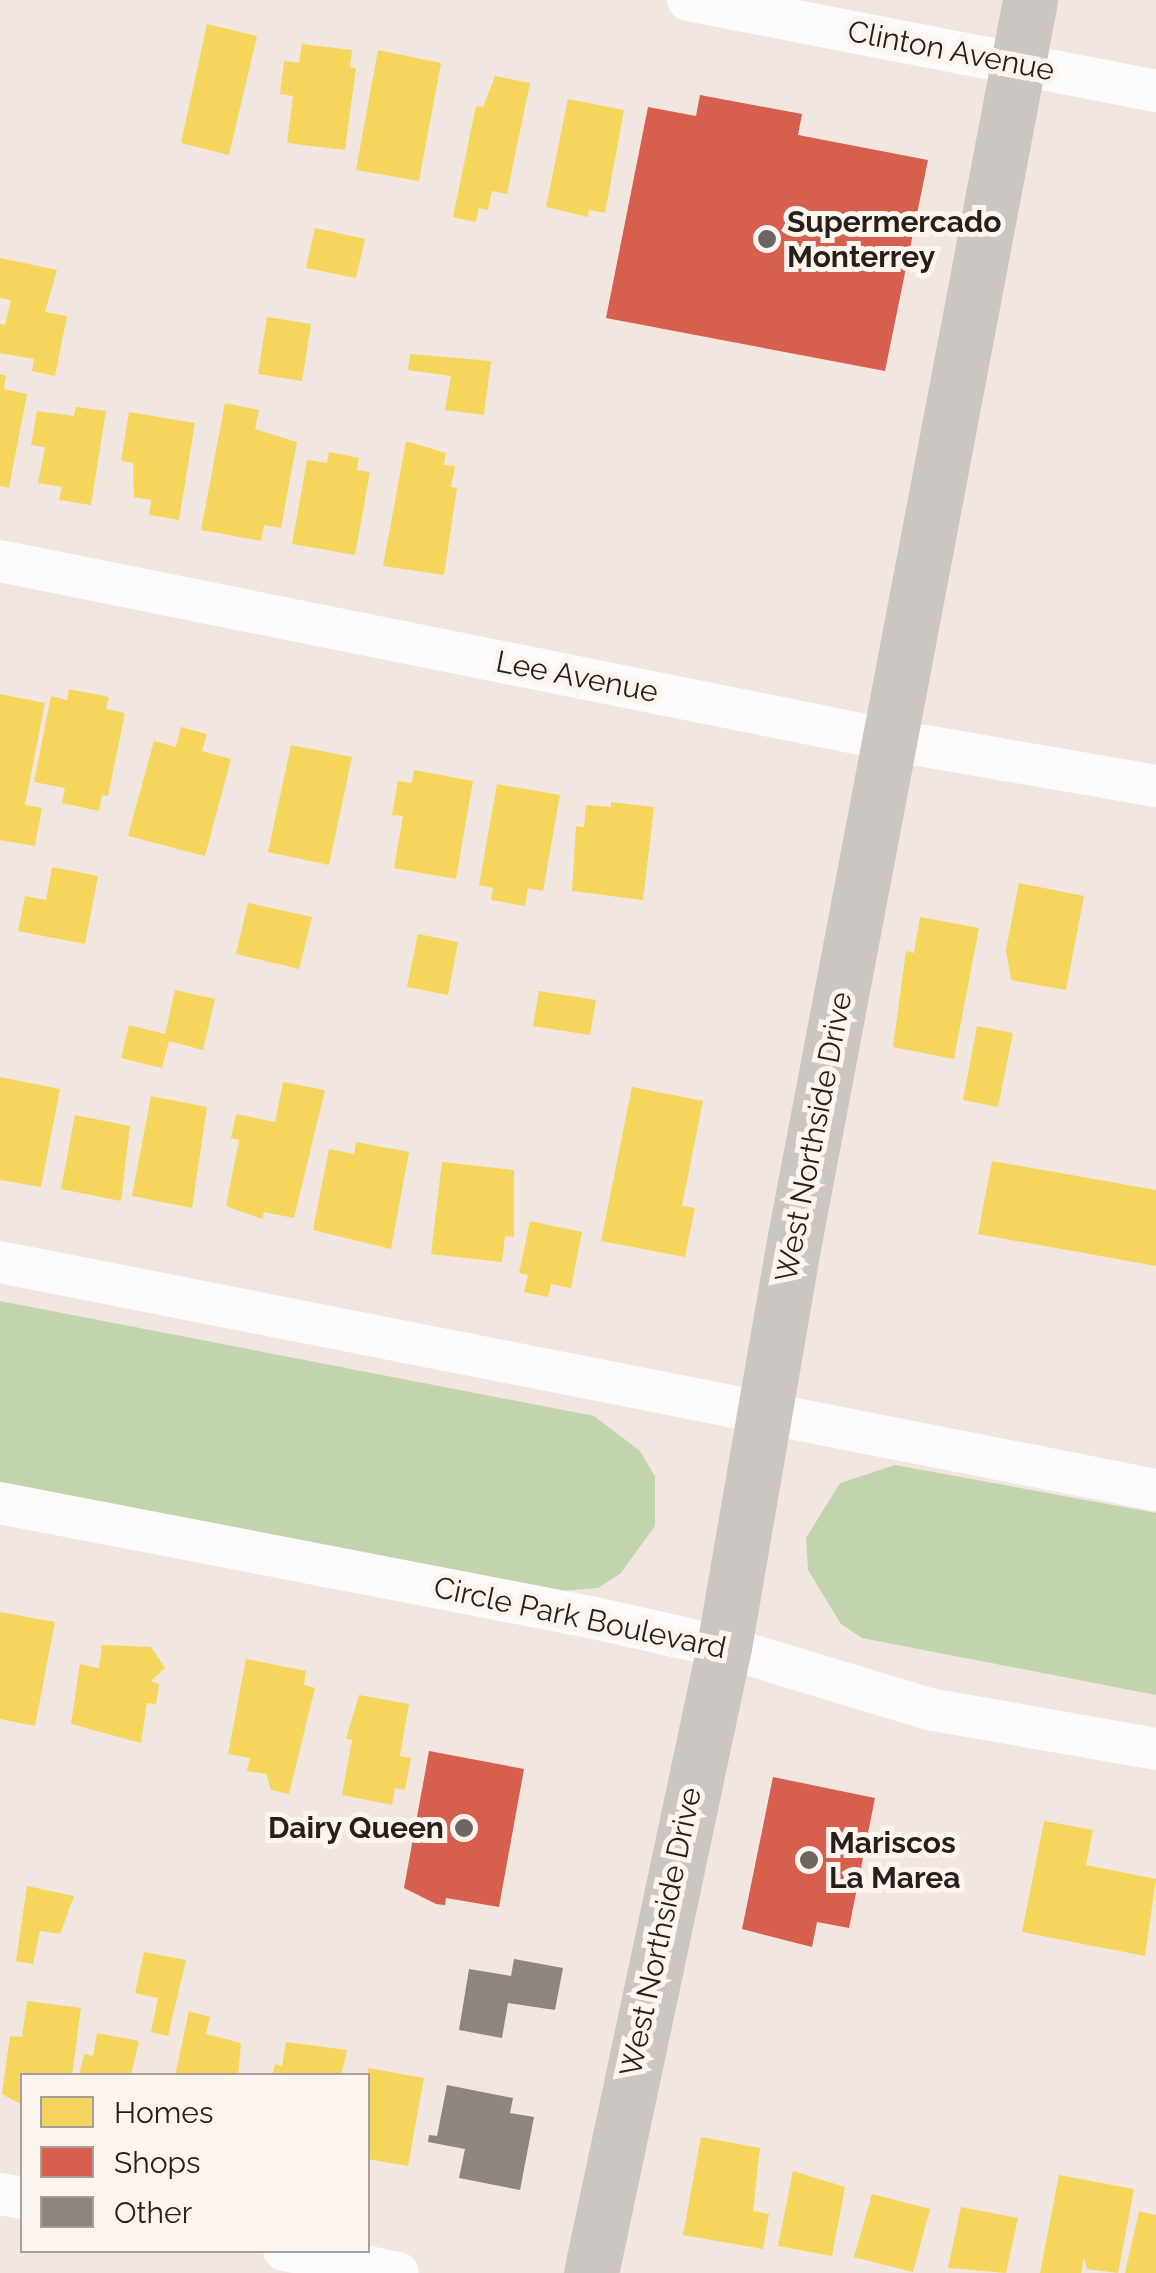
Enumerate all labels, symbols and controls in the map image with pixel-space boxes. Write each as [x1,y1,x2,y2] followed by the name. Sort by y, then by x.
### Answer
[844,13,1058,89] street label: Clinton Avenue
[787,204,1001,274] place label: Supermercado Monterrey
[756,228,778,250] marker: Supermercado Monterrey
[492,644,662,710] street label: Lee Avenue
[768,989,860,1285] street label: West Northside Drive
[431,1569,729,1667] street label: Circle Park Boulevard
[613,1784,709,2080] street label: West Northside Drive
[267,1810,444,1846] place label: Dairy Queen
[453,1817,475,1839] marker: Dairy Queen
[829,1825,961,1896] place label: Mariscos La Marea
[798,1849,820,1871] marker: Mariscos La Marea
[20,2073,370,2253] legend
[114,2095,213,2130] text: Homes
[114,2145,201,2180] text: Shops
[114,2195,192,2230] text: Other

